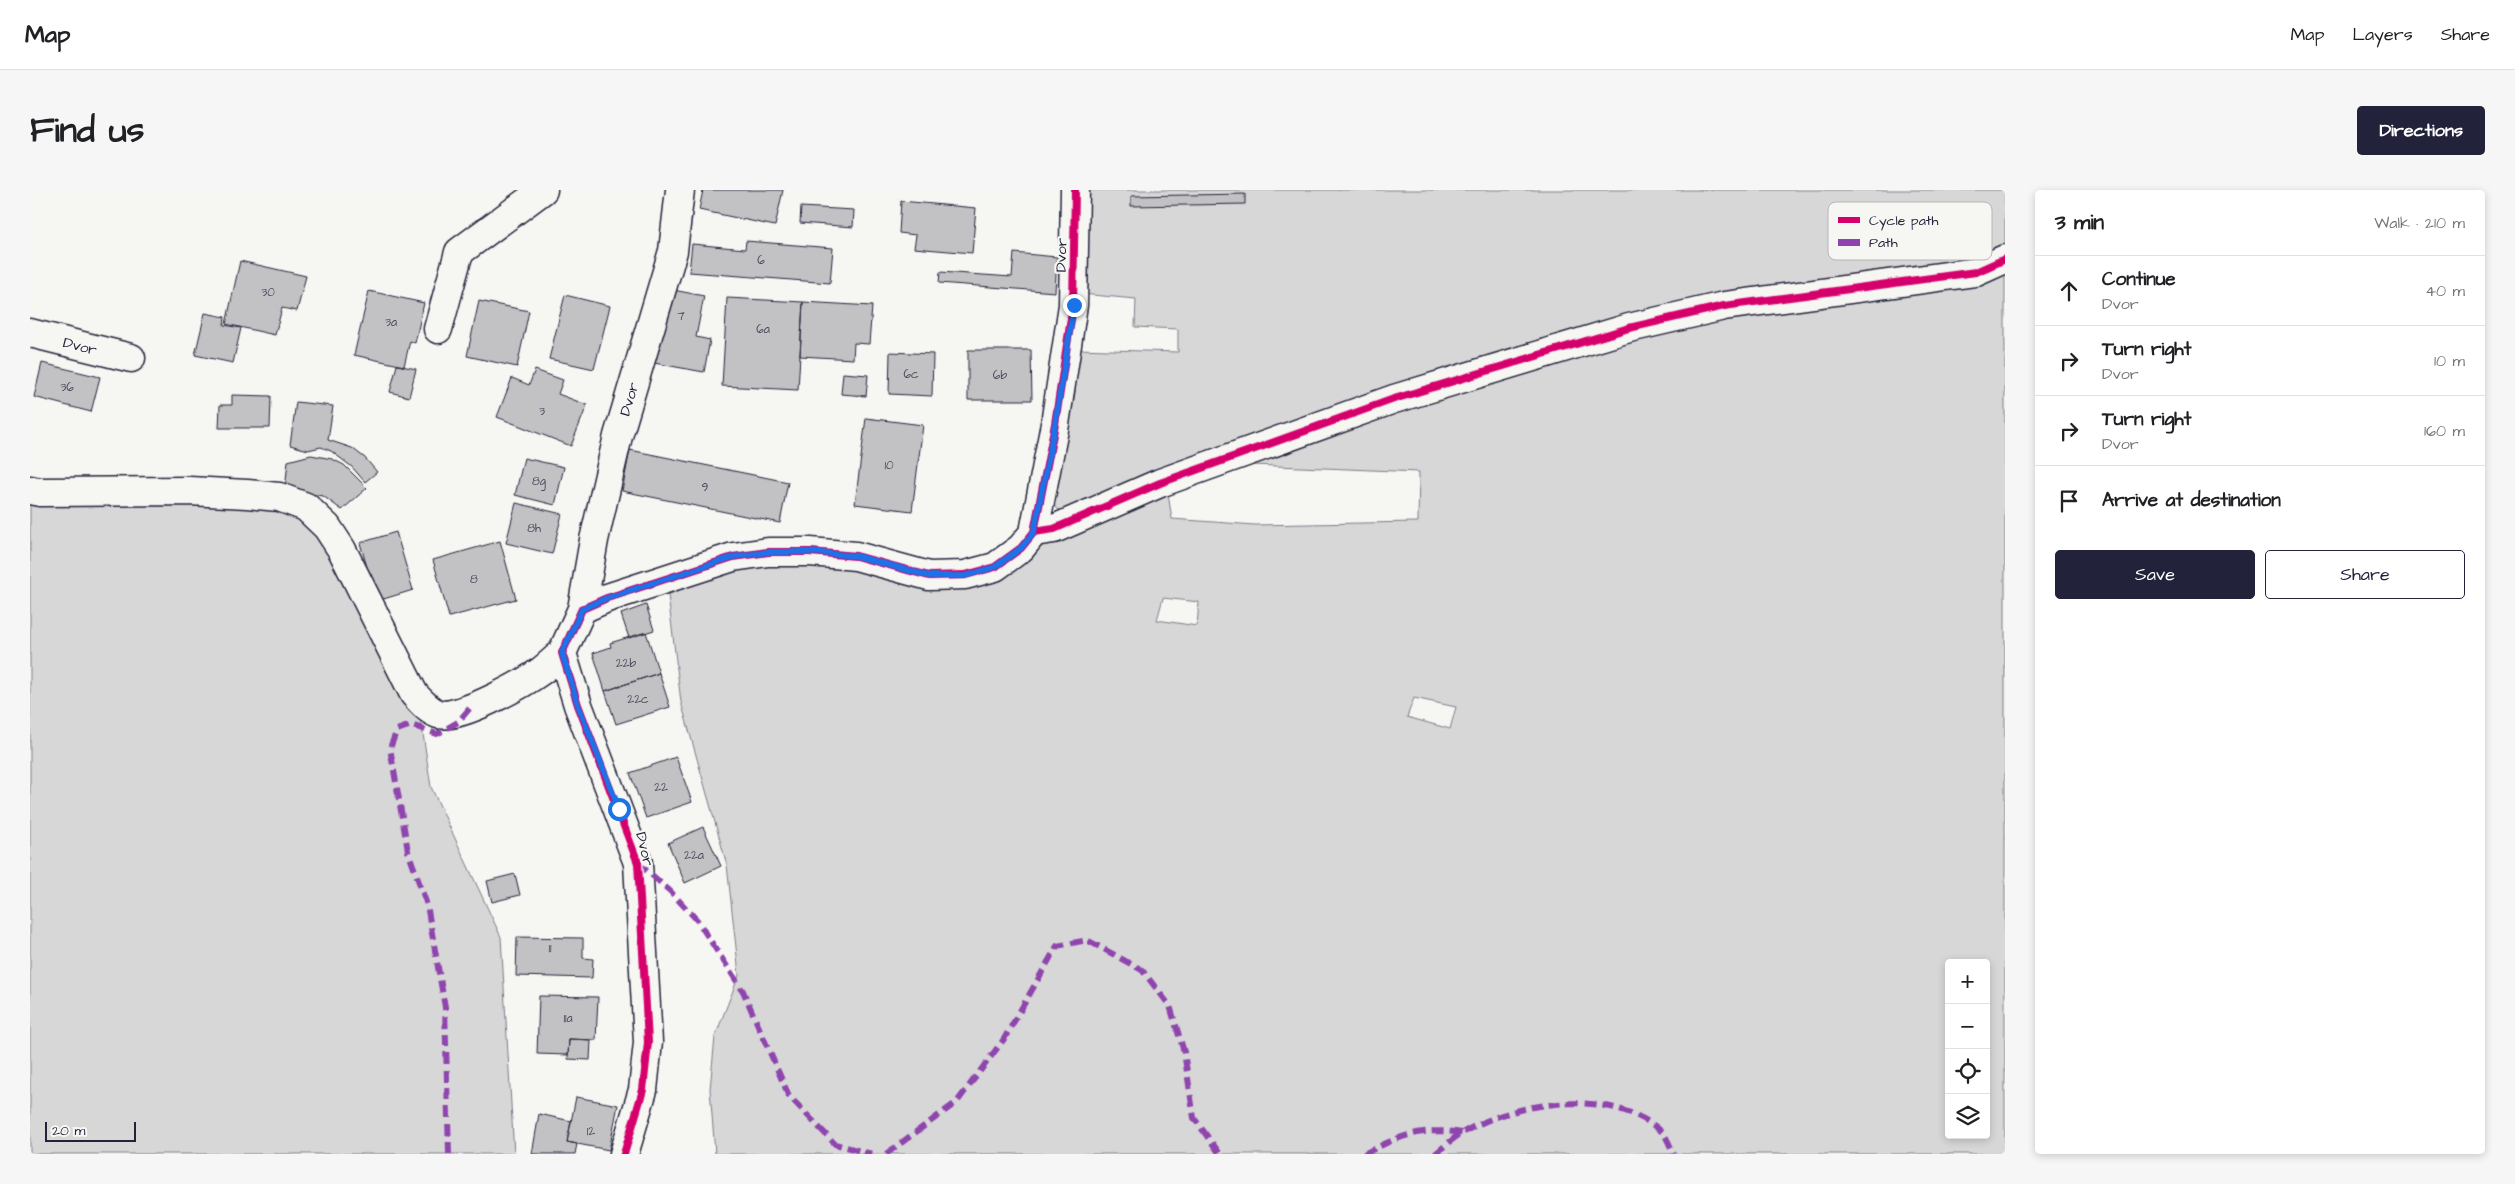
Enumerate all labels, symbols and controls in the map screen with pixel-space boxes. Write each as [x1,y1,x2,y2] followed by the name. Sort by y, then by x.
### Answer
[25,18,70,52] text: Map
[2290,22,2324,47] text: Map
[2352,22,2413,47] text: Layers
[2441,22,2490,47] text: Share
[30,106,144,155] text: Find us
[2357,106,2485,155] button: Directions
[1828,202,1992,260] legend
[2055,208,2104,237] text: 3 min
[1869,211,1938,231] text: Cycle path
[2374,212,2465,234] text: Walk · 210 m
[1869,233,1898,253] text: Path
[1051,238,1072,272] street label: Dvor
[757,252,765,269] house number: 6
[2102,266,2176,293] text: Continue
[2055,277,2083,305] icon: ahead
[2425,280,2465,302] text: 40 m
[261,284,275,301] house number: 30
[2102,293,2139,315] text: Dvor
[1063,294,1086,317] route end
[677,308,685,325] house number: 7
[385,314,397,331] house number: 3a
[756,321,770,338] house number: 6a
[61,332,99,361] street label: Dvor
[2102,336,2191,363] text: Turn right
[2055,347,2083,375] icon: right
[2434,350,2465,372] text: 10 m
[2102,363,2139,385] text: Dvor
[903,366,919,383] house number: 6c
[993,367,1007,384] house number: 6b
[60,379,74,396] house number: 36
[615,380,644,418] street label: Dvor
[539,403,545,420] house number: 3
[2102,406,2191,433] text: Turn right
[2055,417,2083,445] icon: right
[2424,420,2465,442] text: 160 m
[2102,433,2139,455] text: Dvor
[884,457,894,474] house number: 10
[532,473,546,491] house number: 8g
[702,479,709,496] house number: 9
[2055,487,2083,515] icon: arrive
[2102,487,2281,514] text: Arrive at destination
[527,520,541,537] house number: 8h
[2055,550,2255,599] button: Save
[2265,550,2465,599] button: Share
[470,571,478,588] house number: 8
[616,655,636,672] house number: 22b
[627,691,649,708] house number: 22c
[654,779,668,796] house number: 22
[608,798,631,821] route start
[630,830,659,868] street label: Dvor
[684,847,704,864] house number: 22a
[548,940,552,957] house number: 11
[1945,959,1990,1139] map controls
[1945,959,1990,1004] button: +
[1945,1004,1990,1049] button: −
[563,1010,573,1027] house number: 11a
[1945,1049,1990,1094] button: locate
[1945,1094,1990,1139] button: layers
[45,1119,136,1142] scale bar
[52,1121,85,1141] text: 20 m
[587,1123,595,1140] house number: 12

